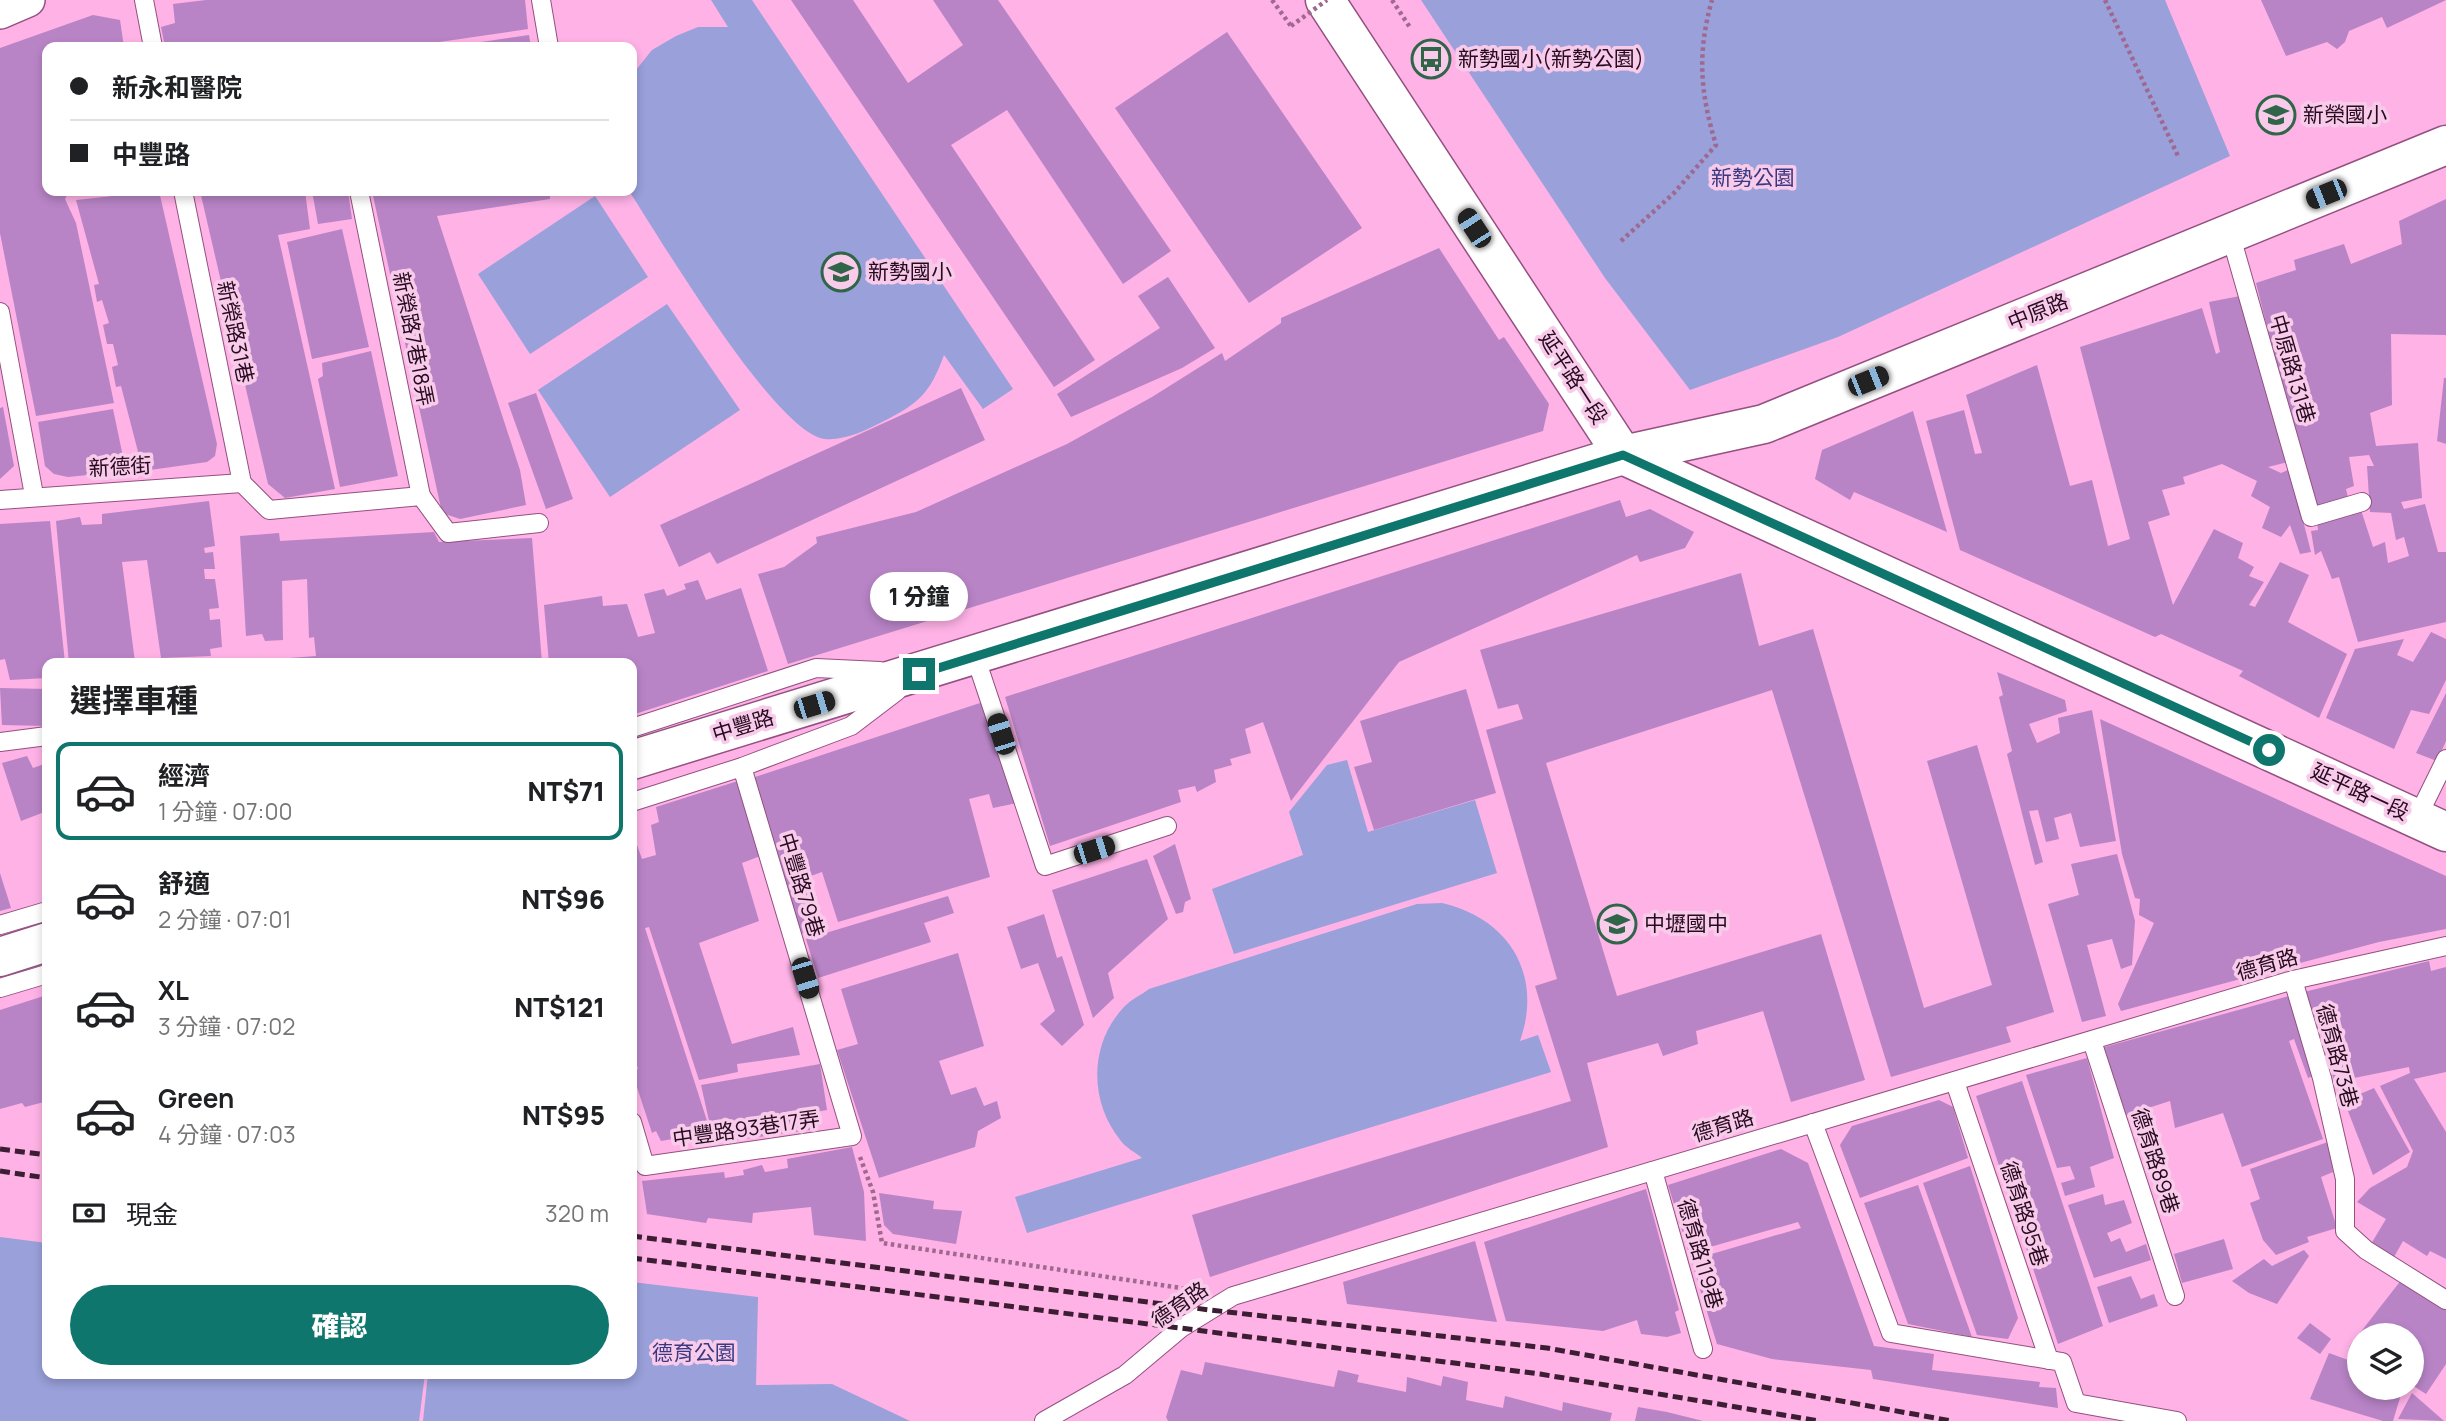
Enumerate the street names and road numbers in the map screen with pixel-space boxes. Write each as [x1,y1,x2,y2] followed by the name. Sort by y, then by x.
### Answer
[387,269,441,408] street label: 新榮路7巷18弄
[211,278,260,385] street label: 新榮路31巷
[2003,286,2072,336] street label: 中原路
[2264,311,2322,426] street label: 中原路131巷
[1534,326,1614,429] street label: 延平路一段
[88,450,152,482] street label: 新德街
[708,702,777,748] street label: 中豐路
[2307,756,2414,826] street label: 延平路一段
[773,829,831,940] street label: 中豐路79巷
[2233,942,2301,986] street label: 德育路
[2311,1001,2365,1111] street label: 德育路73巷
[1688,1102,1757,1148] street label: 德育路
[670,1104,821,1152] street label: 中豐路93巷17弄
[2126,1104,2186,1217] street label: 德育路89巷
[1995,1157,2055,1270] street label: 德育路95巷
[1672,1195,1730,1312] street label: 德育路119巷
[1146,1275,1213,1334] street label: 德育路

